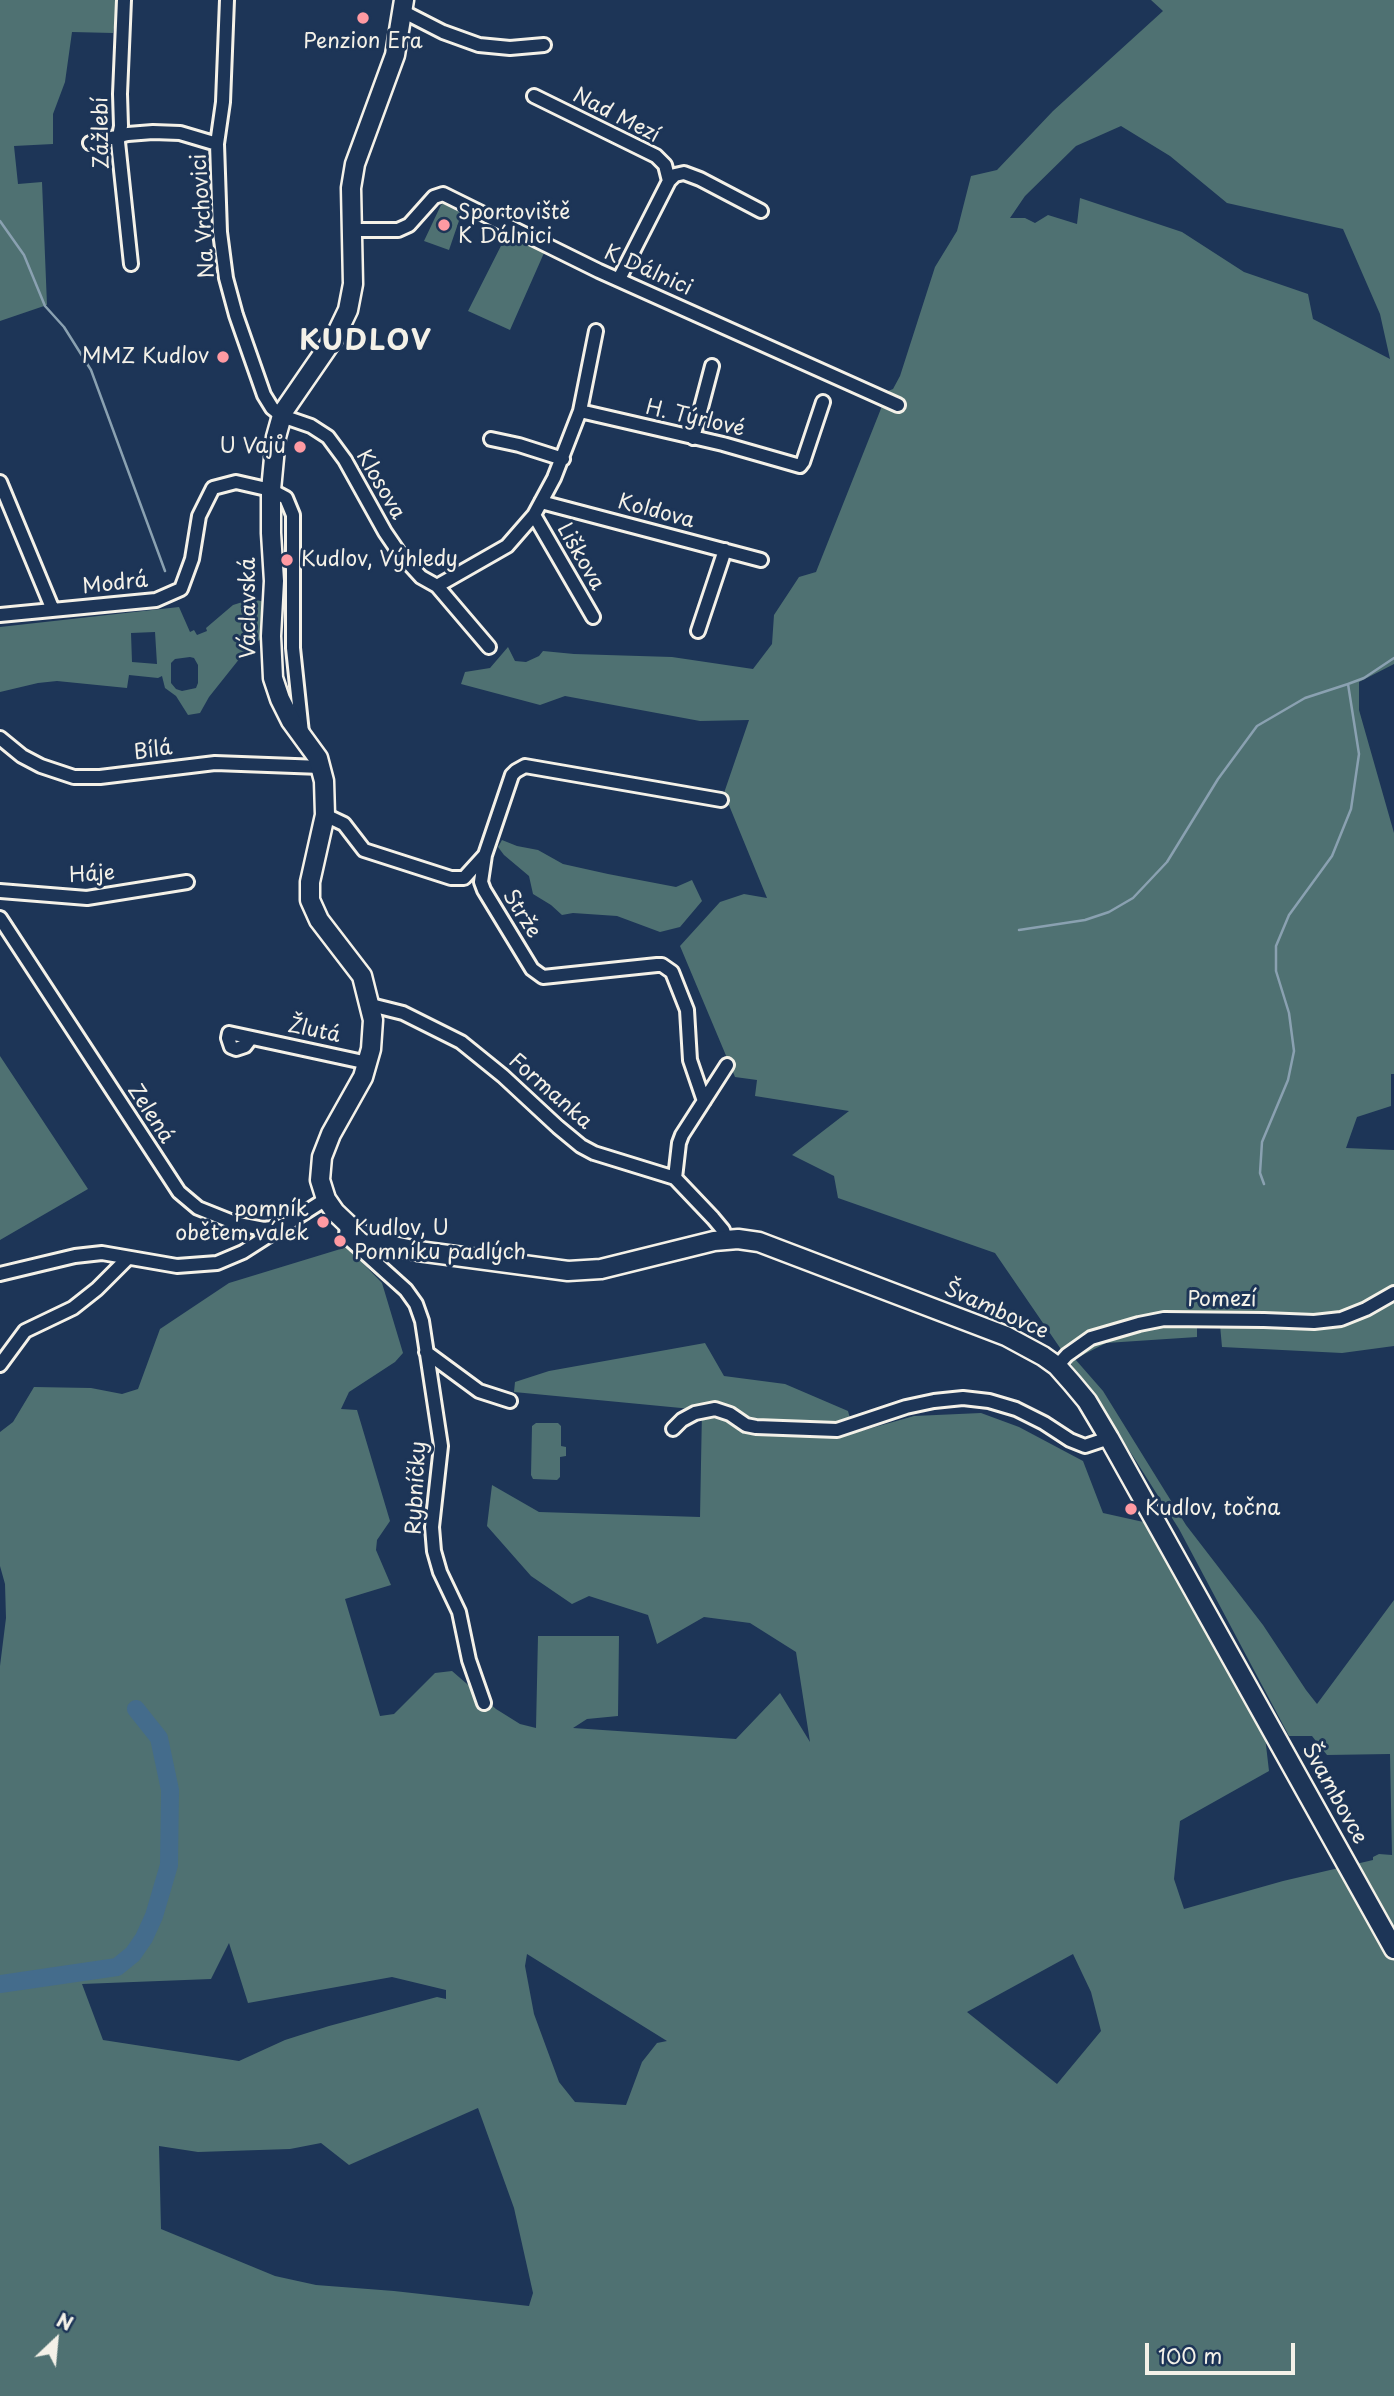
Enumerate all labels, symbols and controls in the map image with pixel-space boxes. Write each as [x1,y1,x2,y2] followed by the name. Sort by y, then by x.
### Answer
[355,10,371,26] marker: Penzion Era
[303,29,423,55] place label: Penzion Era
[568,83,664,149] street label: Nad Mezí
[89,97,115,169] street label: Zážlebí
[187,153,221,279] street label: Na Vrchovici
[458,200,570,250] place label: Sportoviště K Dálnici
[436,217,452,233] marker: Sportoviště K Dálnici
[600,240,696,302] street label: K Dálnici
[300,325,432,359] district label: KUDLOV
[82,344,209,370] place label: MMZ Kudlov
[215,349,231,365] marker: MMZ Kudlov
[643,395,747,443] street label: H. Týrlové
[220,434,286,460] place label: U Vajů
[292,439,308,455] marker: U Vajů
[350,446,410,524] street label: Klosova
[615,490,697,534] street label: Koldova
[551,519,609,595] street label: Liškova
[301,547,458,573] place label: Kudlov, Výhledy
[279,552,295,568] marker: Kudlov, Výhledy
[236,557,262,659] street label: Václavská
[81,568,149,600] street label: Modrá
[132,736,174,766] street label: Bílá
[68,861,116,889] street label: Háje
[496,885,546,943] street label: Strže
[286,1013,342,1049] street label: Žlutá
[503,1049,597,1135] street label: Formanka
[121,1080,179,1148] street label: Zelená
[175,1197,309,1247] place label: pomník obětem válek
[315,1214,331,1230] marker: pomník obětem válek
[354,1216,526,1266] place label: Kudlov, U Pomníku padlých
[332,1233,348,1249] marker: Kudlov, U Pomníku padlých
[940,1277,1052,1345] street label: Švambovce
[1187,1287,1257,1313] street label: Pomezí
[402,1441,432,1535] street label: Rybníčky
[1145,1496,1280,1522] place label: Kudlov, točna
[1123,1501,1139,1517] marker: Kudlov, točna
[1296,1739,1372,1849] street label: Švambovce
[21,2305,91,2375] north arrow
[52,2305,78,2337] text: N
[1149,2330,1300,2374] scale bar
[1158,2339,1222,2371] text: 100 m

